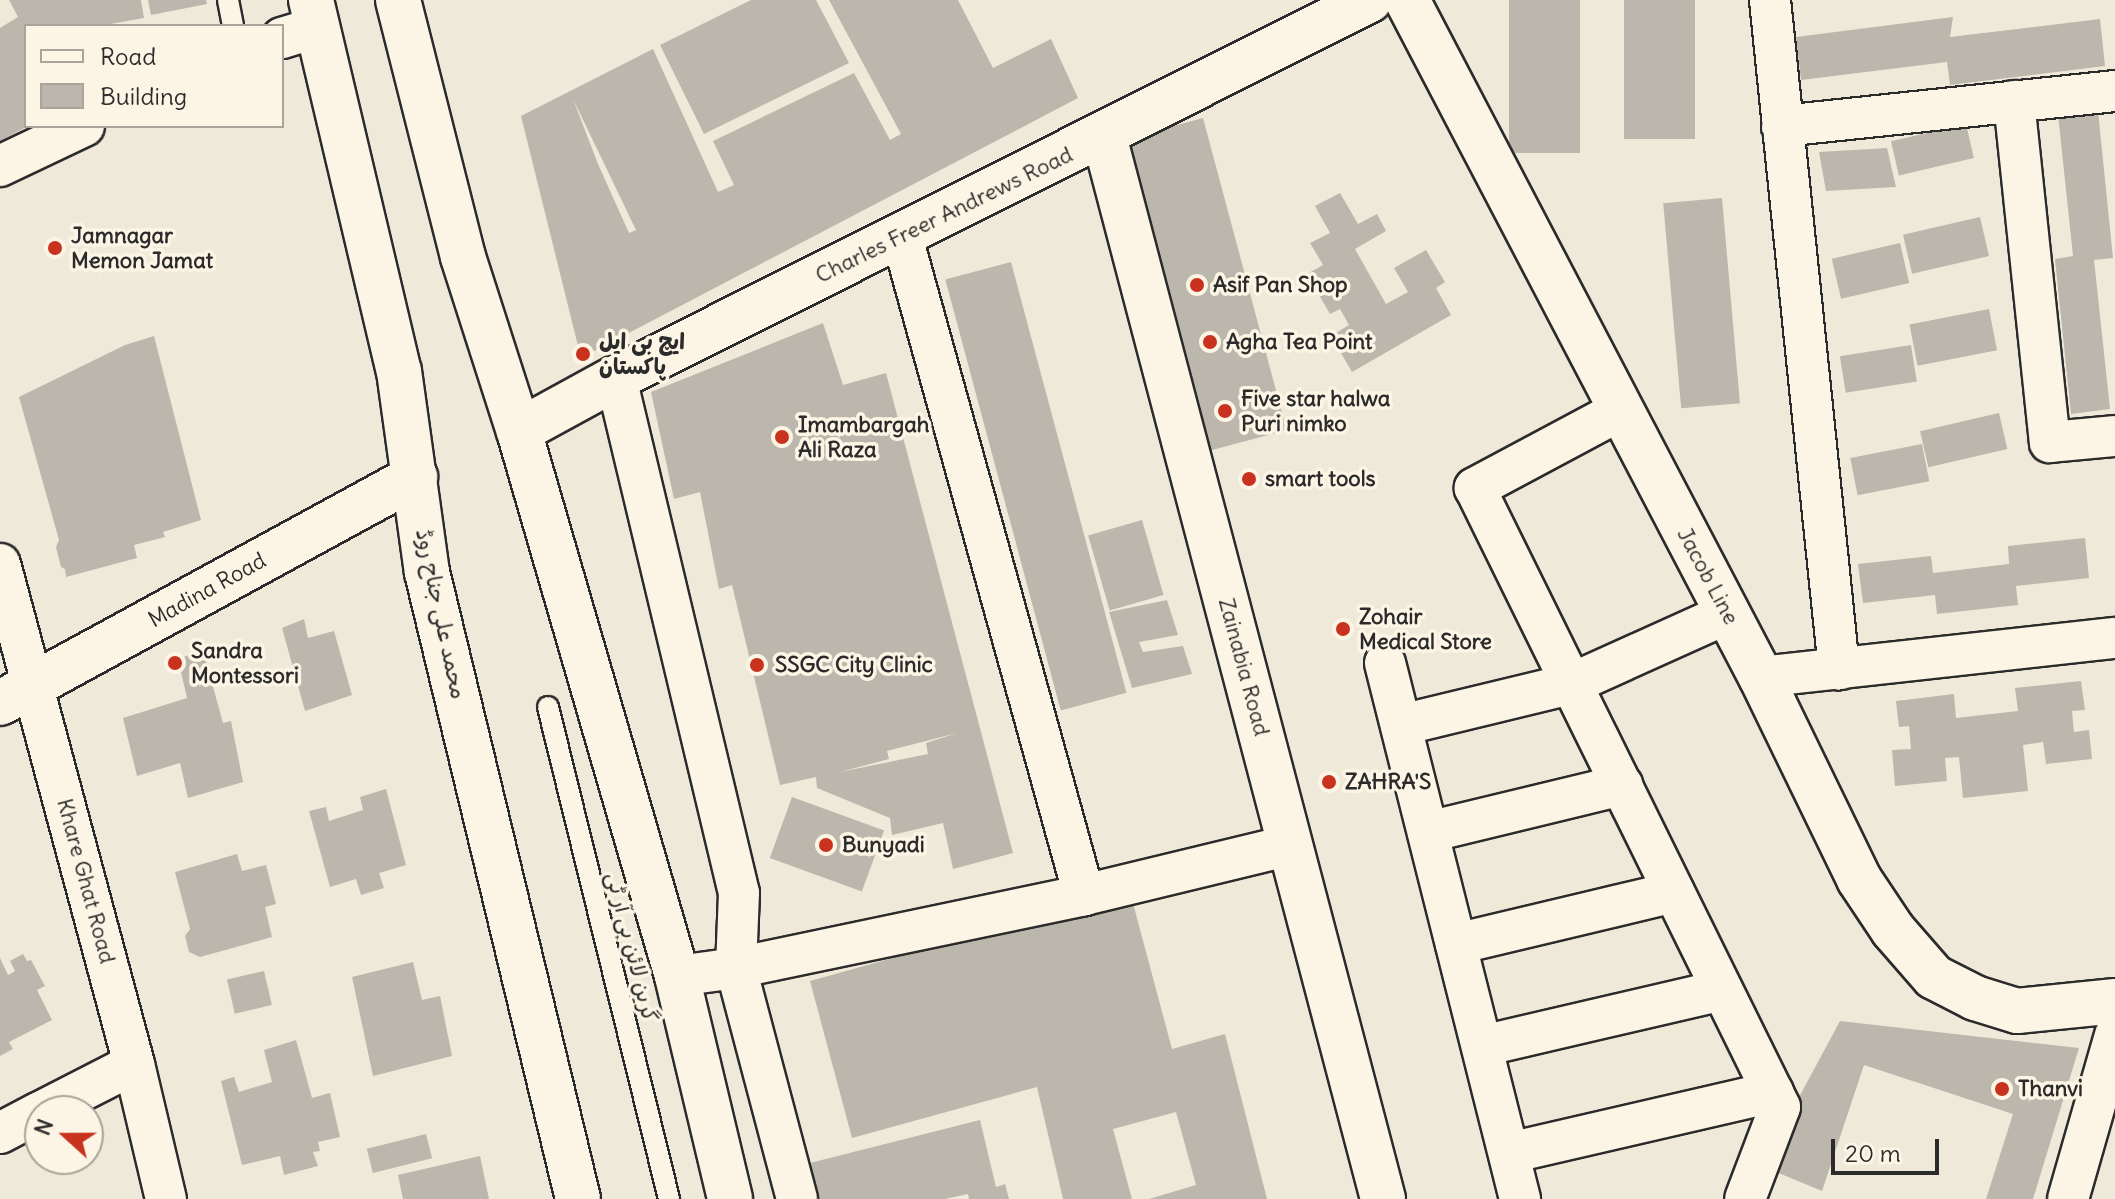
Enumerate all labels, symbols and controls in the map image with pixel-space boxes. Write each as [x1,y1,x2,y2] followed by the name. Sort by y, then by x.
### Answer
[24,24,284,128] legend
[100,41,156,71] text: Road
[100,81,187,111] text: Building
[811,141,1077,289] street label: Charles Freer Andrews Road
[71,222,213,274] place label: Jamnagar Memon Jamat
[46,239,64,257] marker: Jamnagar Memon Jamat
[1213,272,1348,298] place label: Asif Pan Shop
[1188,276,1206,294] marker: Asif Pan Shop
[599,328,685,380] place label: ایچ بی ایل پاکستان
[1226,329,1373,355] place label: Agha Tea Point
[1201,333,1219,351] marker: Agha Tea Point
[574,345,592,363] marker: ایچ بی ایل پاکستان
[1241,385,1390,436] place label: Five star halwa Puri nimko
[1216,402,1234,420] marker: Five star halwa Puri nimko
[798,411,930,462] place label: Imambargah Ali Raza
[773,428,791,446] marker: Imambargah Ali Raza
[1265,466,1376,492] place label: smart tools
[1240,470,1258,488] marker: smart tools
[1672,523,1744,629] street label: Jacob Line
[410,527,472,701] street label: محمد علی جناح روڈ
[144,547,270,633] street label: Madina Road
[1213,595,1275,739] street label: Zainabia Road
[1359,603,1492,654] place label: Zohair Medical Store
[1334,620,1352,638] marker: Zohair Medical Store
[191,637,299,688] place label: Sandra Montessori
[775,652,933,678] place label: SSGC City Clinic
[166,654,184,672] marker: Sandra Montessori
[746,654,768,676] marker: SSGC City Clinic
[1345,769,1431,795] place label: ZAHRA'S
[1320,773,1338,791] marker: ZAHRA'S
[51,796,121,966] street label: Khare Ghat Road
[842,832,925,858] place label: Bunyadi
[817,836,835,854] marker: Bunyadi
[601,869,663,1025] street label: گرین لائن بی آر ٹی
[2018,1076,2083,1102] place label: Thanvi
[1993,1080,2011,1098] marker: Thanvi
[24,1095,104,1175] north arrow
[28,1115,59,1139] text: N
[1835,1123,1943,1173] scale bar
[1845,1138,1901,1168] text: 20 m

